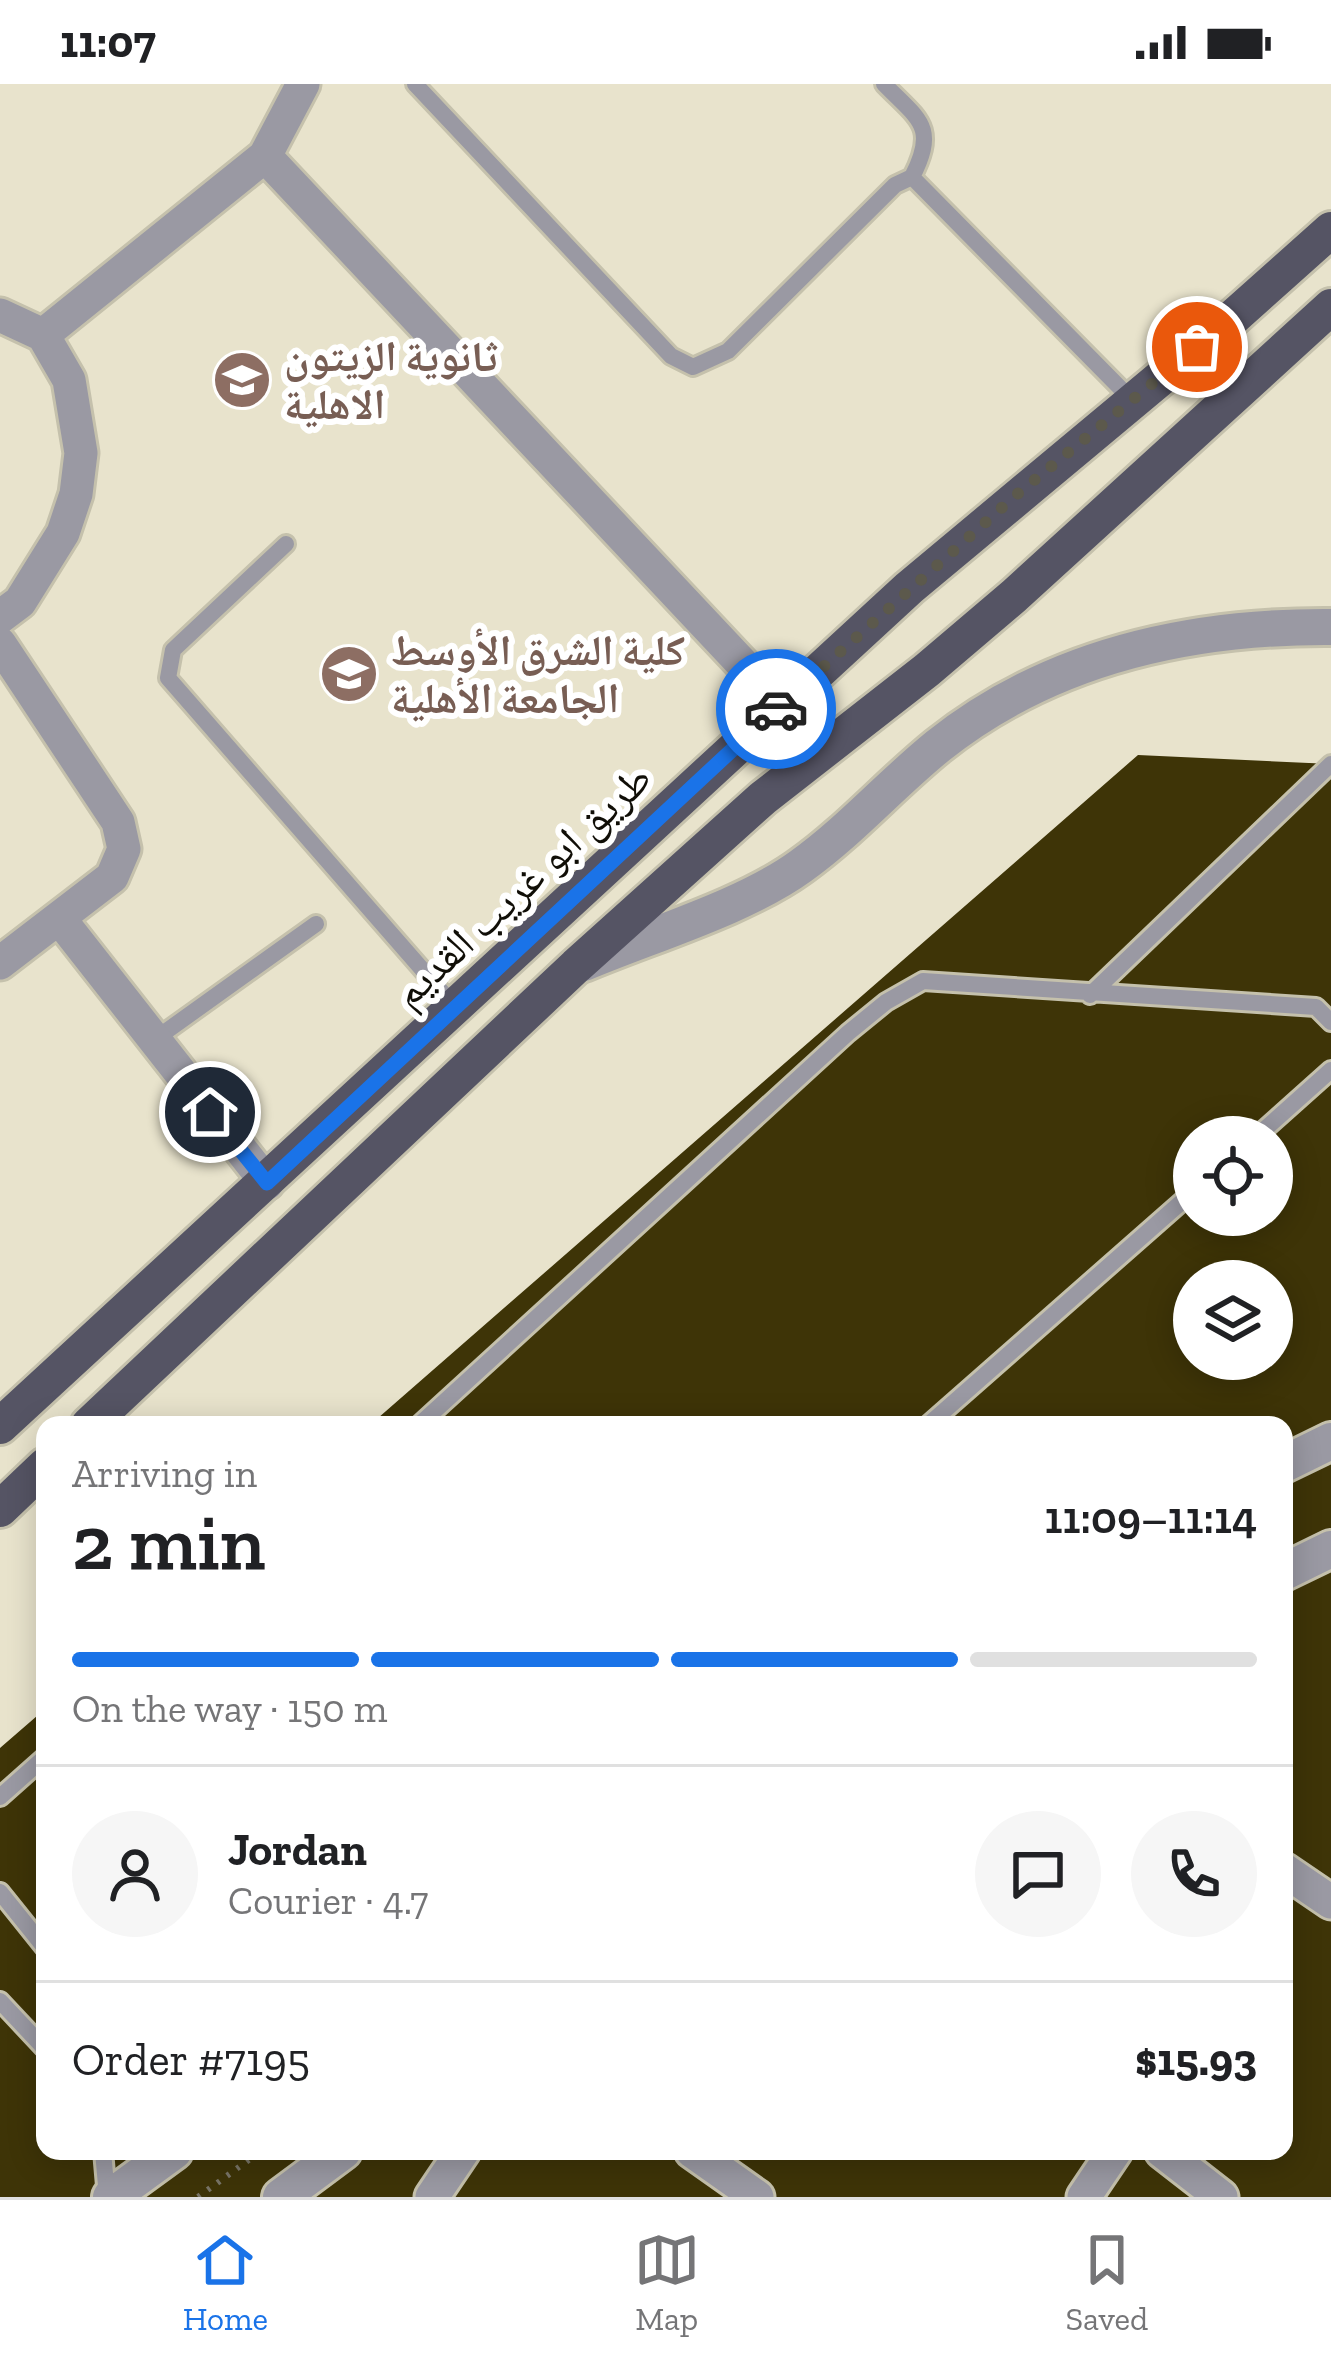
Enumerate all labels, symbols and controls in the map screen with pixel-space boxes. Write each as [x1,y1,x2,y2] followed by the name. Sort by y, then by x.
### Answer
[60,15,156,69] text: 11:07
[1146,296,1248,398] pin
[1164,314,1230,380] icon: bag
[284,331,498,430] place label: ثانوية الزيتون الاهلية
[211,349,273,411] school or university icon: ثانوية الزيتون الاهلية
[391,625,685,724] place label: كلية الشرق الأوسط الجامعة الأهلية
[318,643,380,705] school or university icon: كلية الشرق الأوسط الجامعة الأهلية
[716,649,836,769] courier
[743,676,809,742] icon: car
[382,752,663,1019] street label: طريق ابو غريب القديم
[159,1061,261,1163] pin
[177,1079,243,1145] icon: home
[1173,1116,1293,1380] map controls
[1173,1116,1293,1236] button: locate
[1173,1260,1293,1380] button: layers
[72,1450,257,1497] text: Arriving in
[1045,1491,1257,1545] text: 11:09–11:14
[72,1495,265,1589] text: 2 min
[72,1685,387,1732] text: On the way · 150 m
[72,1811,198,1937] button: person
[975,1811,1101,1937] button: chat
[1131,1811,1257,1937] button: phone
[228,1823,367,1877] text: Jordan
[228,1877,428,1924] text: Courier · 4.7
[72,2033,310,2087] text: Order #7195
[1135,2033,1257,2087] text: $15.93
[183,2227,268,2338] tab: Home
[634,2227,700,2338] tab: Map
[1065,2227,1148,2338] tab: Saved

